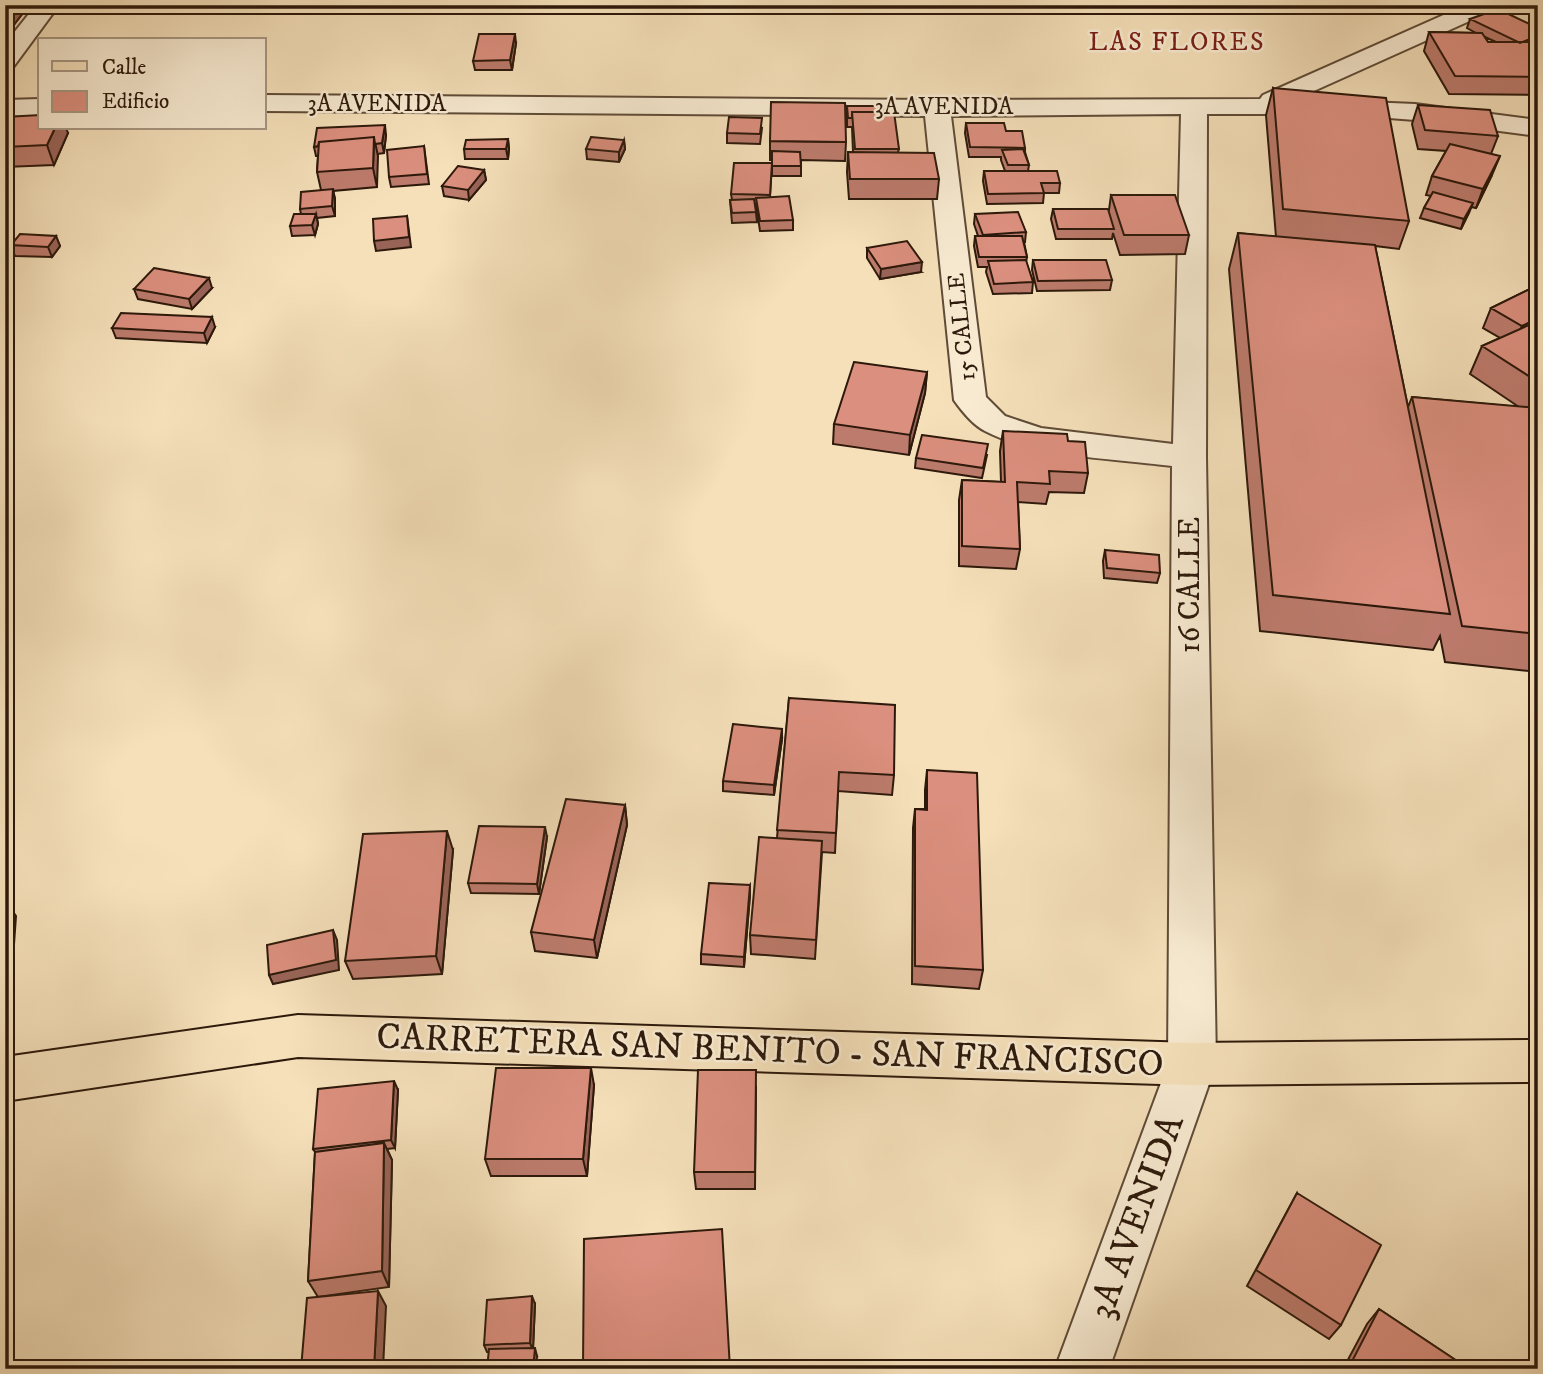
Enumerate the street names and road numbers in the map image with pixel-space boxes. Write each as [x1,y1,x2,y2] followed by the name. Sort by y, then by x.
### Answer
[308,89,447,119] street label: 3A AVENIDA
[875,92,1014,122] street label: 3A AVENIDA
[941,271,983,383] street label: 15 CALLE
[1172,517,1209,653] street label: 16 CALLE
[376,1014,1164,1088] street label: CARRETERA SAN BENITO - SAN FRANCISCO
[1078,1108,1196,1325] street label: 3A AVENIDA

